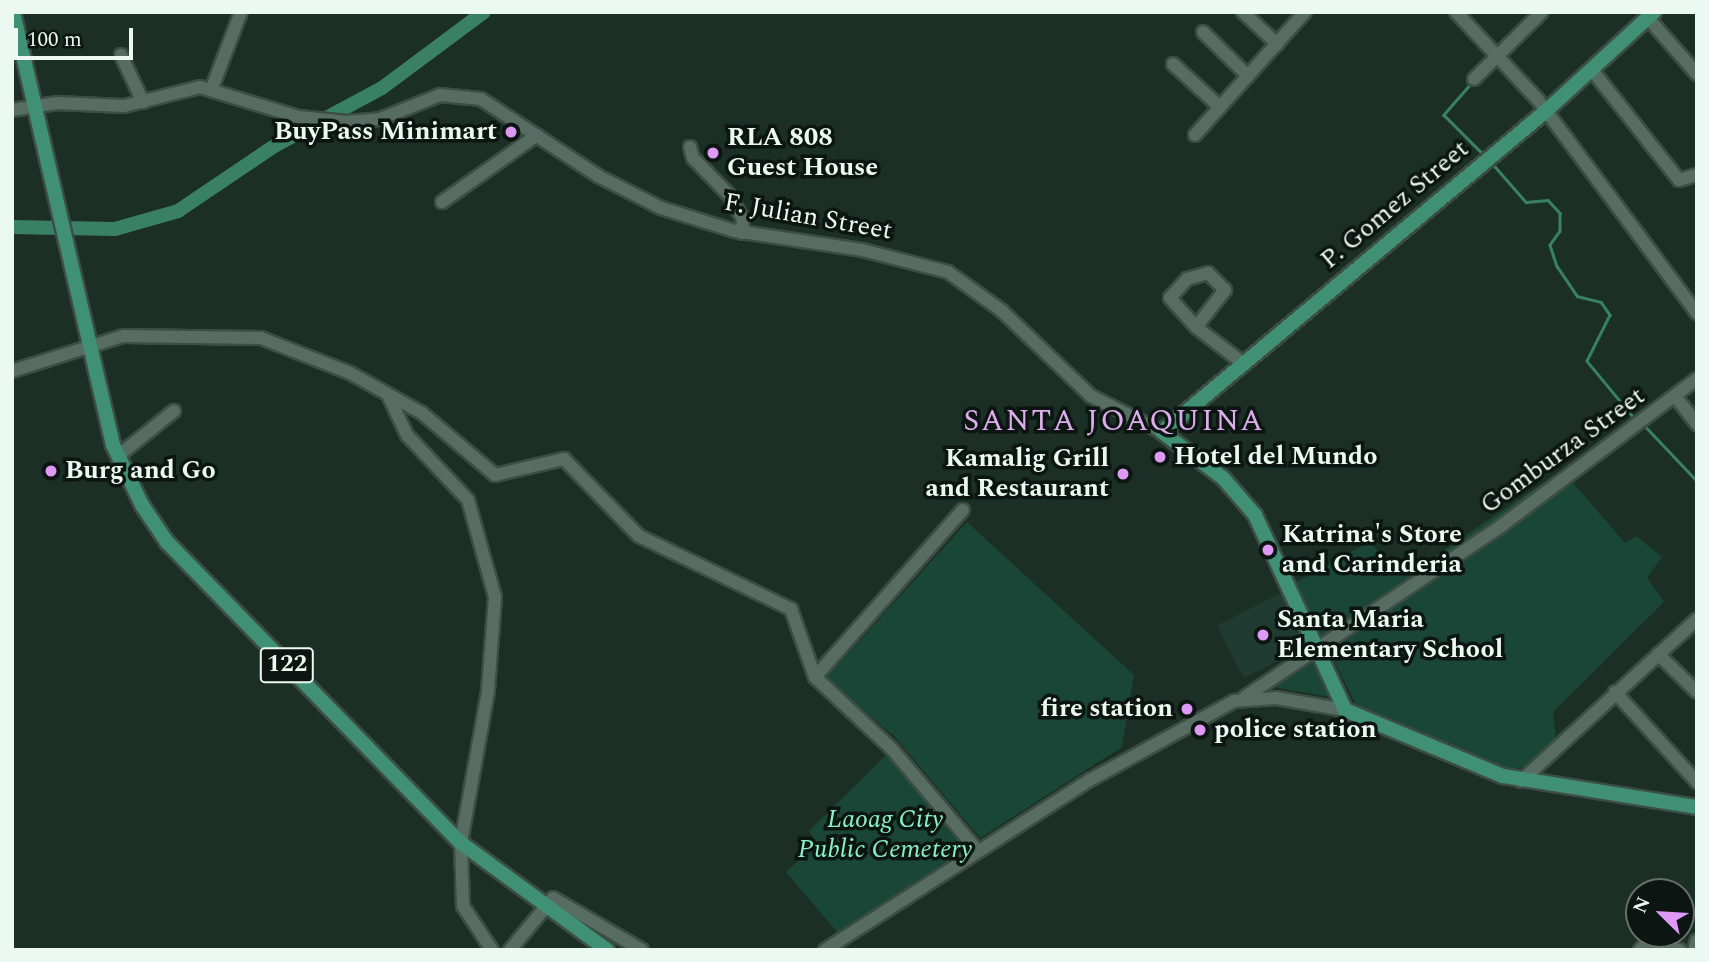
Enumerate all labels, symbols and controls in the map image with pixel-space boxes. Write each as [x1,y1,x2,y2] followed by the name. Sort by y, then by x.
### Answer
[18,14,136,58] scale bar
[27,24,82,56] text: 100 m
[274,116,497,148] place label: BuyPass Minimart
[727,122,878,184] place label: RLA 808 Guest House
[503,124,519,140] marker: BuyPass Minimart
[1315,134,1475,276] street label: P. Gomez Street
[705,145,721,161] marker: RLA 808 Guest House
[722,187,894,247] street label: F. Julian Street
[1475,381,1651,521] street label: Gomburza Street
[965,403,1263,439] district label: SANTA JOAQUINA
[1174,441,1377,473] place label: Hotel del Mundo
[926,443,1109,504] place label: Kamalig Grill and Restaurant
[1152,449,1168,465] marker: Hotel del Mundo
[65,455,216,487] place label: Burg and Go
[43,463,59,479] marker: Burg and Go
[1115,466,1131,482] marker: Kamalig Grill and Restaurant
[1282,519,1462,580] place label: Katrina's Store and Carinderia
[1260,542,1276,558] marker: Katrina's Store and Carinderia
[1277,604,1503,666] place label: Santa Maria Elementary School
[1255,627,1271,643] marker: Santa Maria Elementary School
[259,644,315,686] road number: 122
[1041,693,1173,725] place label: fire station
[1179,701,1195,717] marker: fire station
[1214,714,1377,746] place label: police station
[1192,722,1208,738] marker: police station
[798,804,972,866] park label: Laoag City Public Cemetery
[1625,878,1695,948] north arrow
[1626,892,1659,918] text: N

